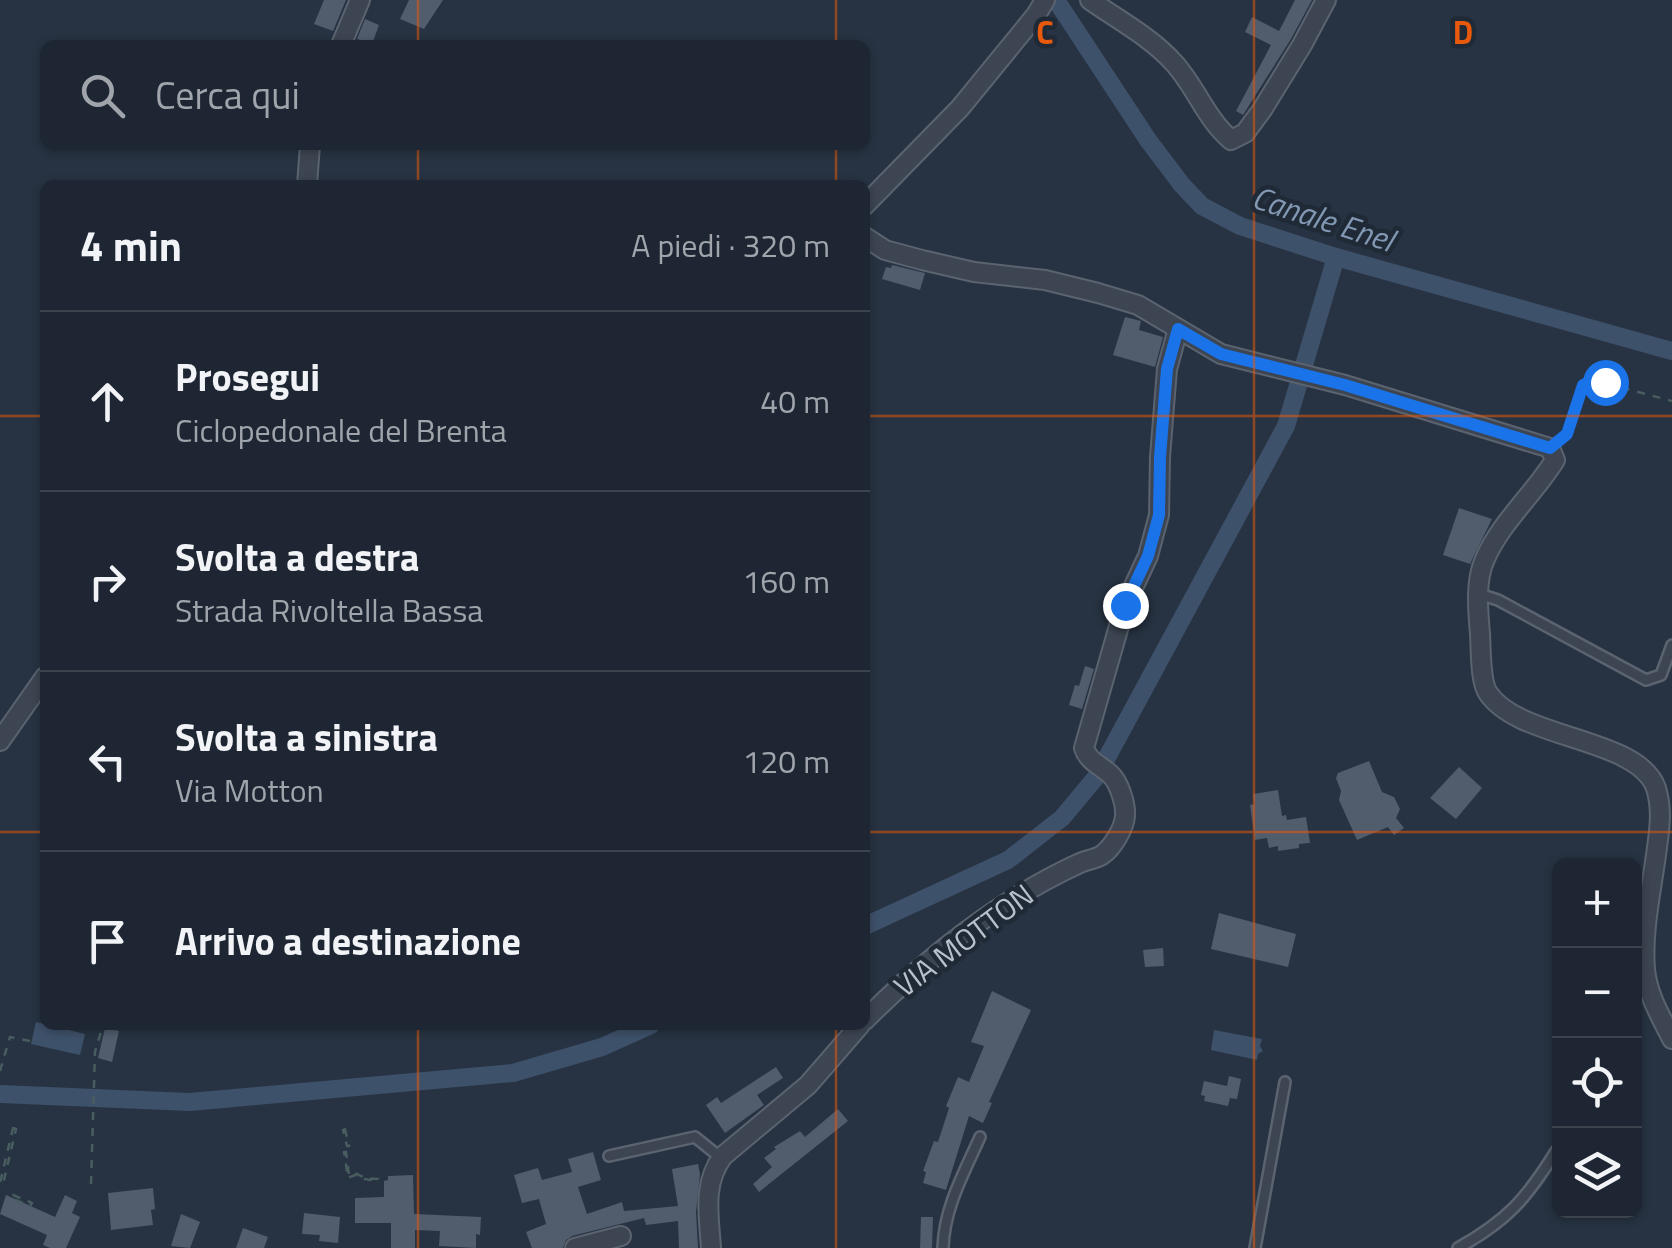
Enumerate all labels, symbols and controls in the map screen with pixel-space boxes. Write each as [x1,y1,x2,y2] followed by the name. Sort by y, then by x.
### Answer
[1036,8,1054,56] text: C
[1453,8,1473,56] text: D
[40,40,870,150] search box
[155,66,300,124] text: Cerca qui
[75,68,130,123] icon: search
[1246,173,1403,264] water label: Canale Enel
[80,213,182,277] text: 4 min
[631,221,830,269] text: A piedi · 320 m
[175,348,320,406] text: Prosegui
[1583,360,1629,406] route start
[80,374,135,429] icon: ahead
[760,377,830,425] text: 40 m
[175,406,507,454] text: Ciclopedonale del Brenta
[175,528,420,586] text: Svolta a destra
[80,554,135,609] icon: right
[742,557,830,605] text: 160 m
[1103,583,1149,629] route end
[175,586,483,634] text: Strada Rivoltella Bassa
[175,708,438,766] text: Svolta a sinistra
[80,734,135,789] icon: left
[742,737,830,785] text: 120 m
[175,766,324,814] text: Via Motton
[1552,858,1642,1218] map controls
[1552,858,1642,948] button: +
[884,872,1043,1008] street label: VIA MOTTON
[175,912,521,970] text: Arrivo a destinazione
[80,914,135,969] icon: arrive
[1552,948,1642,1038] button: −
[1552,1038,1642,1128] button: locate
[1552,1128,1642,1218] button: layers

